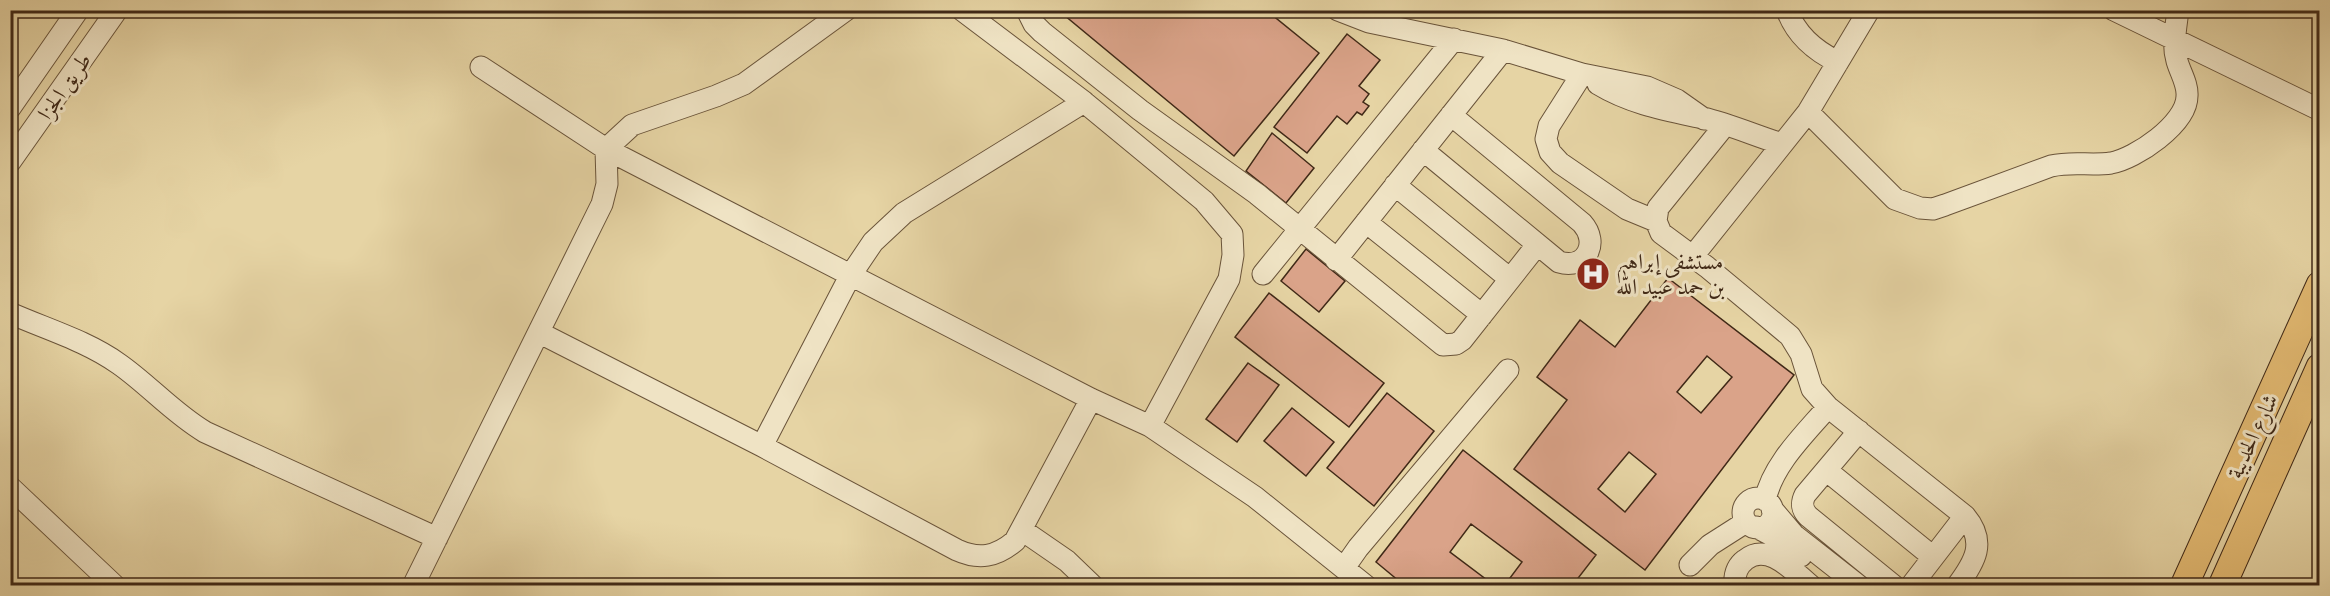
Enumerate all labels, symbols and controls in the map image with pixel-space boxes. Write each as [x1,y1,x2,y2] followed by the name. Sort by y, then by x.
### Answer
[31,47,98,126] street label: طريق الجزا
[1616,247,1725,301] place label: مستشفى إبراهيم بن حمد عبيد الله
[1575,256,1611,292] hospital icon: مستشفى إبراهيم بن حمد عبيد الله
[2220,389,2288,485] street label: شارع الحديبة

